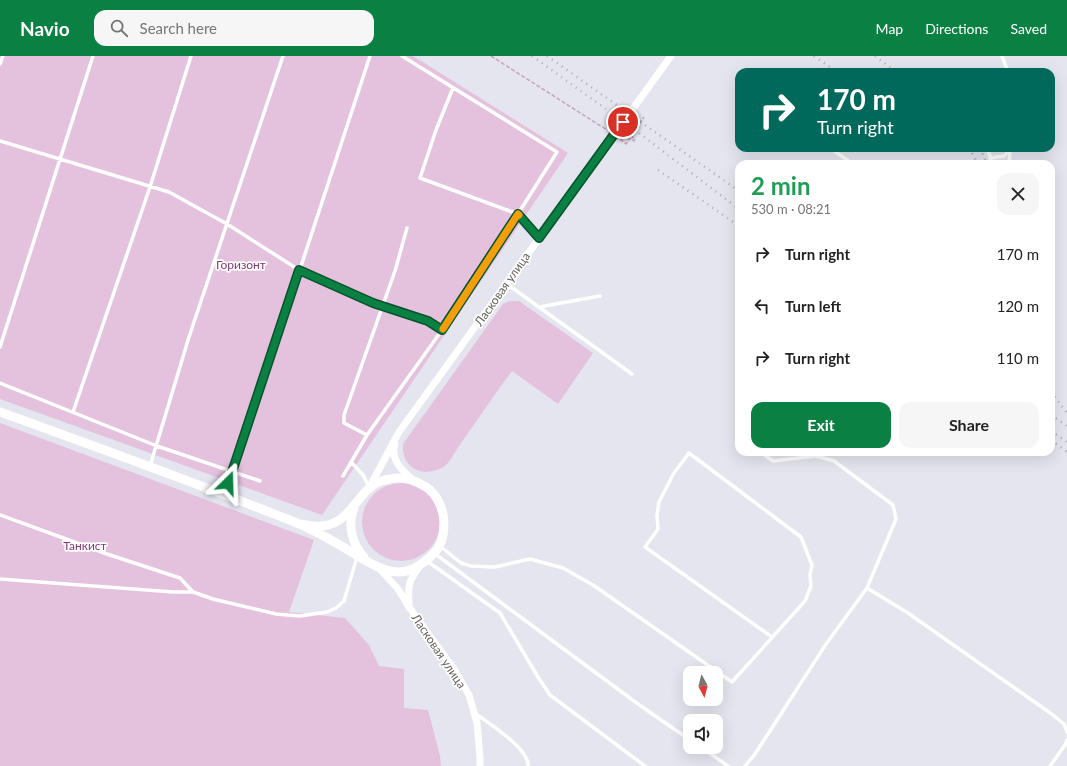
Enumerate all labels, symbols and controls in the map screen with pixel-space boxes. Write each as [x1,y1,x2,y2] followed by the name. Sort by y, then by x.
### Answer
[94,10,374,46] search box
[20,17,70,40] text: Navio
[108,17,130,39] icon: search
[140,19,217,37] text: Search here
[876,20,903,37] text: Map
[925,20,988,37] text: Directions
[1010,20,1047,37] text: Saved
[817,82,896,116] text: 170 m
[751,84,803,136] icon: right
[606,105,640,139] pin
[612,111,634,133] icon: arrive
[817,116,894,138] text: Turn right
[751,171,811,200] text: 2 min
[997,173,1039,215] button: close
[751,201,831,217] text: 530 m · 08:21
[751,243,773,265] icon: right
[785,245,850,263] text: Turn right
[997,245,1039,263] text: 170 m
[470,249,533,330] street label: Ласковая улица
[216,257,266,272] park label: Горизонт
[751,295,773,317] icon: left
[785,297,841,315] text: Turn left
[997,297,1039,315] text: 120 m
[751,347,773,369] icon: right
[785,349,850,367] text: Turn right
[997,349,1039,367] text: 110 m
[751,402,891,448] button: Exit
[899,402,1039,448] button: Share
[207,462,249,504] position arrow
[63,538,107,553] park label: Танкист
[408,610,469,691] street label: Ласковая улица
[683,666,723,706] north arrow
[683,666,723,754] map controls
[683,714,723,754] button: sound

